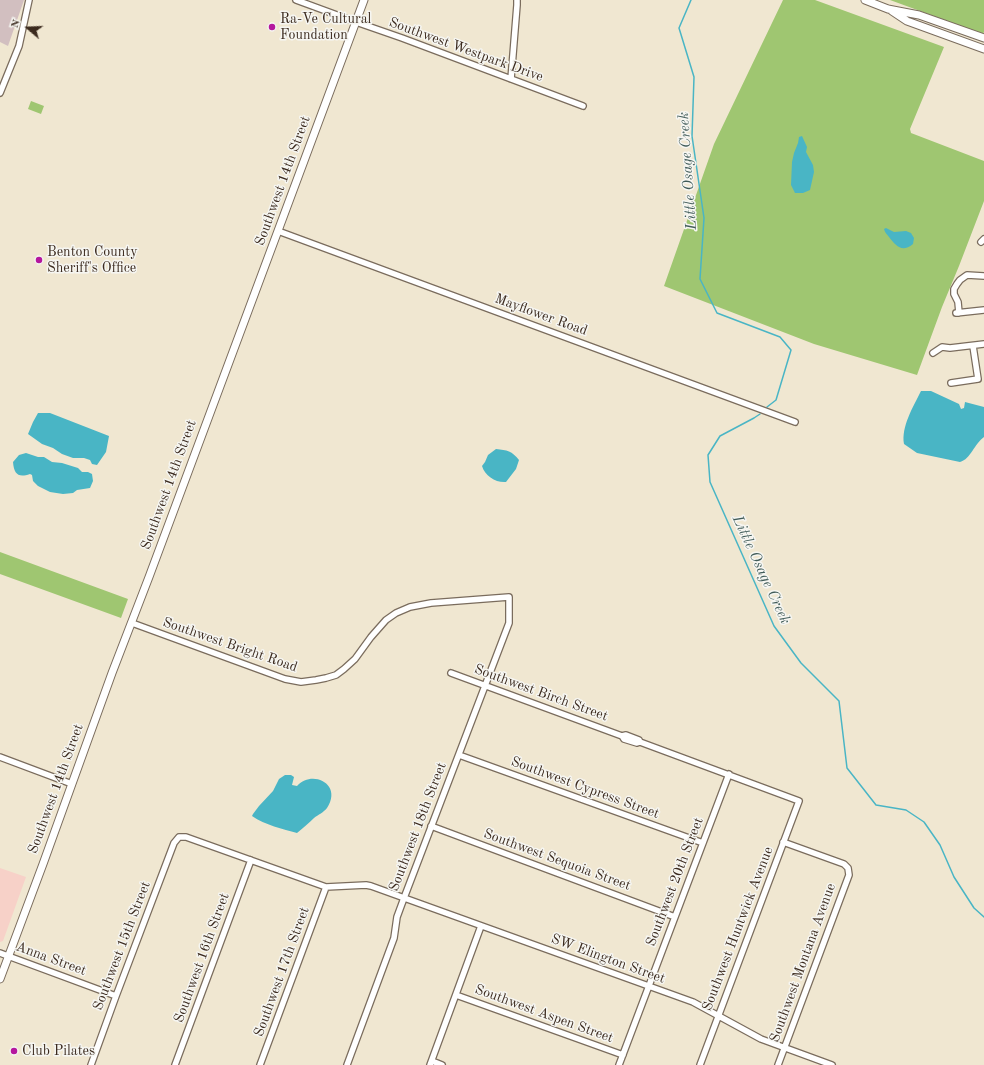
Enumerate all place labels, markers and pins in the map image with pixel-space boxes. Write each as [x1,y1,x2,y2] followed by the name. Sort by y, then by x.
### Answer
[280,11,371,44] place label: Ra-Ve Cultural Foundation
[267,22,277,32] marker: Ra-Ve Cultural Foundation
[47,244,138,276] place label: Benton County Sheriff's Office
[34,255,44,265] marker: Benton County Sheriff's Office
[22,1043,95,1059] place label: Club Pilates
[9,1046,19,1056] marker: Club Pilates

